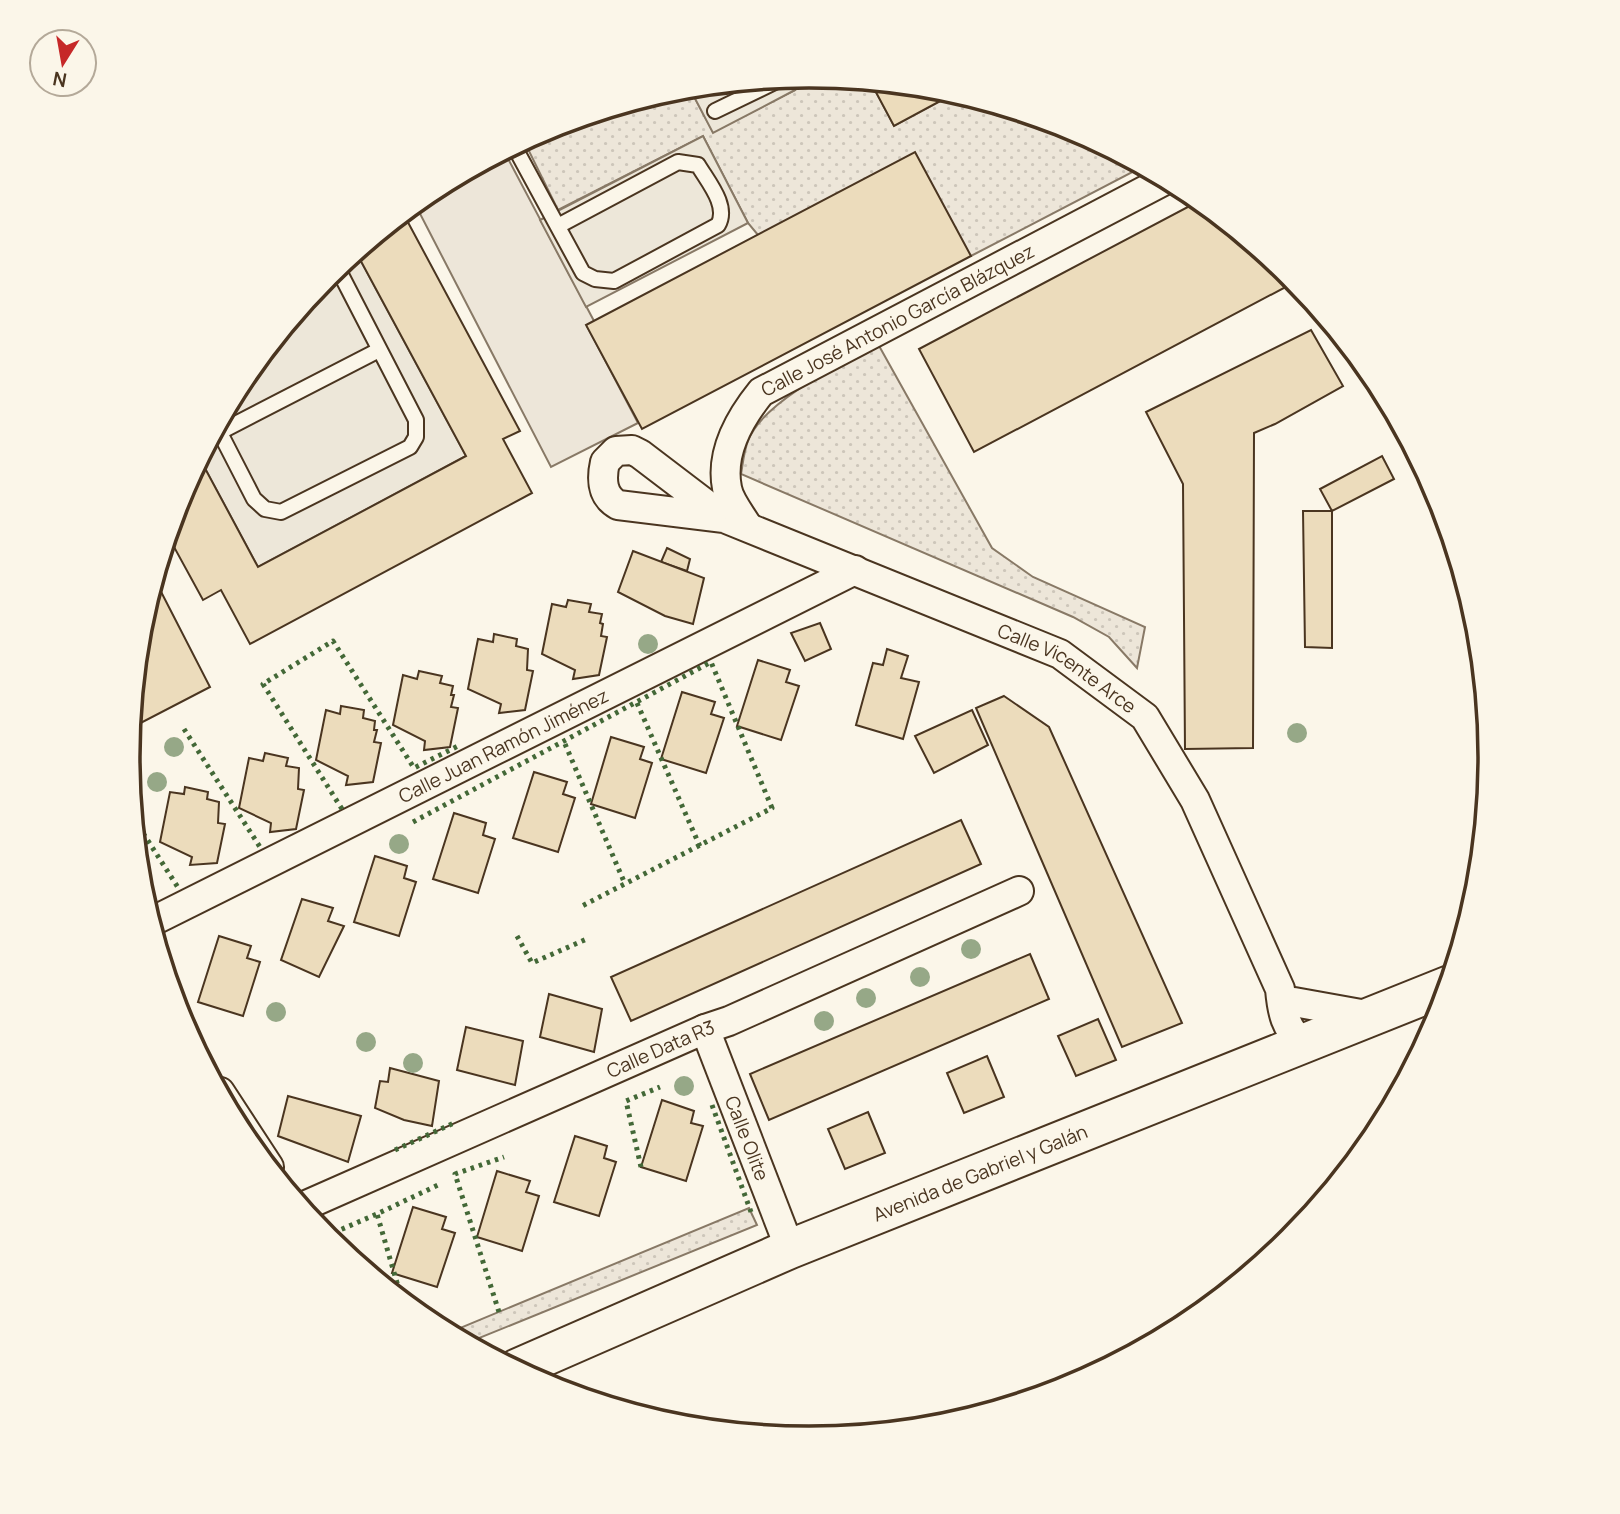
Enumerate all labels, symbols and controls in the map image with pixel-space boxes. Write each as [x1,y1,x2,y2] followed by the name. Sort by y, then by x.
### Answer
[28,28,98,98] north arrow
[51,66,69,94] text: N
[757,238,1039,403] street label: Calle José Antonio García Blázquez
[994,617,1142,719] street label: Calle Vicente Arce
[394,682,613,809] street label: Calle Juan Ramón Jiménez
[602,1014,718,1084] street label: Calle Data R3
[719,1092,775,1184] street label: Calle Olite
[869,1118,1091,1227] street label: Avenida de Gabriel y Galán

